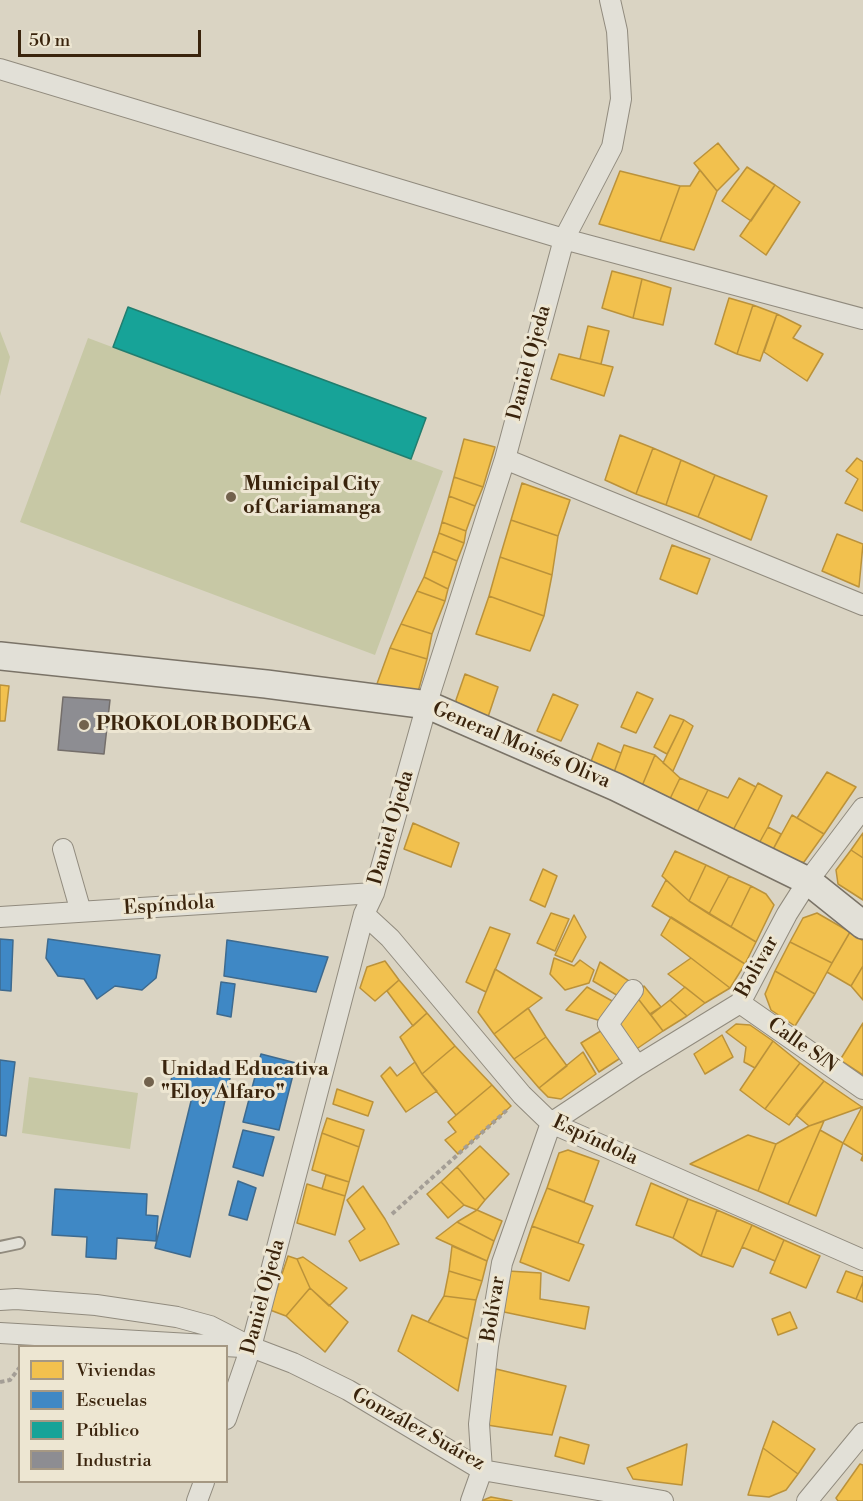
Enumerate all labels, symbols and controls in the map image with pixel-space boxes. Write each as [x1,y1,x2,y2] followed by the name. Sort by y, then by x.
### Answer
[21,18,204,56] scale bar
[29,29,70,52] text: 50 m
[503,303,557,423] street label: Daniel Ojeda
[243,473,381,520] place label: Municipal City of Cariamanga
[224,490,238,504] marker: Municipal City of Cariamanga
[428,698,614,794] street label: General Moisés Oliva
[96,713,311,737] place label: PROKOLOR BODEGA
[77,718,91,732] marker: PROKOLOR BODEGA
[364,768,420,888] street label: Daniel Ojeda
[123,891,215,921] street label: Espíndola
[731,932,785,1002] street label: Bolivar
[762,1013,842,1079] street label: Calle S/N
[161,1058,329,1105] place label: Unidad Educativa "Eloy Alfaro"
[142,1075,156,1089] marker: Unidad Educativa "Eloy Alfaro"
[549,1111,641,1171] street label: Espíndola
[237,1237,291,1357] street label: Daniel Ojeda
[477,1274,511,1344] street label: Bolívar
[18,1345,228,1483] legend
[76,1359,156,1382] text: Viviendas
[347,1383,489,1477] street label: González Suárez
[76,1389,147,1412] text: Escuelas
[76,1419,139,1442] text: Público
[76,1449,152,1472] text: Industria

